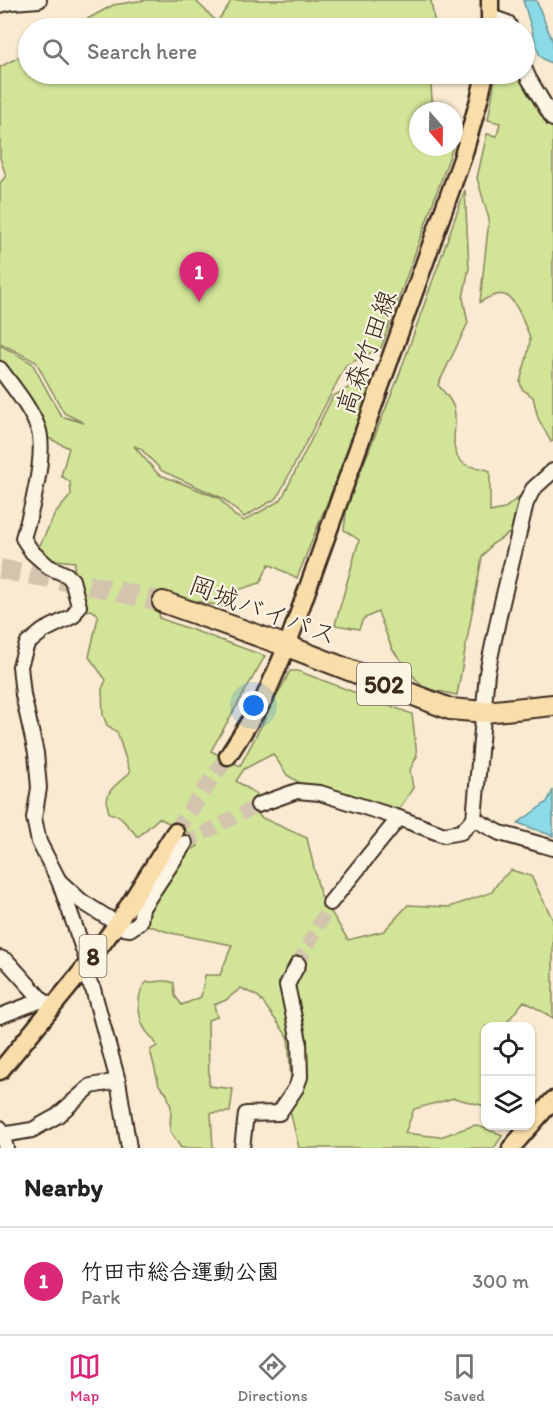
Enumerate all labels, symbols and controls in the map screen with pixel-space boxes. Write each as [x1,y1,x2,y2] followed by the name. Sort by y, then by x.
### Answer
[18,18,535,84] search box
[39,35,72,68] icon: search
[87,38,197,65] text: Search here
[409,102,463,156] north arrow
[180,252,218,302] pin: 1
[329,285,403,419] street label: 高森竹田線
[184,568,342,652] street label: 岡城バイパス
[357,663,411,705] road number: 502
[239,691,268,720] your location
[80,935,106,977] road number: 8
[481,1022,535,1130] map controls
[481,1022,535,1076] button: locate
[481,1076,535,1130] button: layers
[24,1171,103,1203] text: Nearby
[81,1258,279,1285] text: 竹田市総合運動公園
[39,1269,48,1293] text: 1
[472,1269,529,1293] text: 300 m
[81,1285,120,1309] text: Park
[68,1350,101,1405] tab: Map
[237,1350,308,1405] tab: Directions
[444,1350,485,1405] tab: Saved

